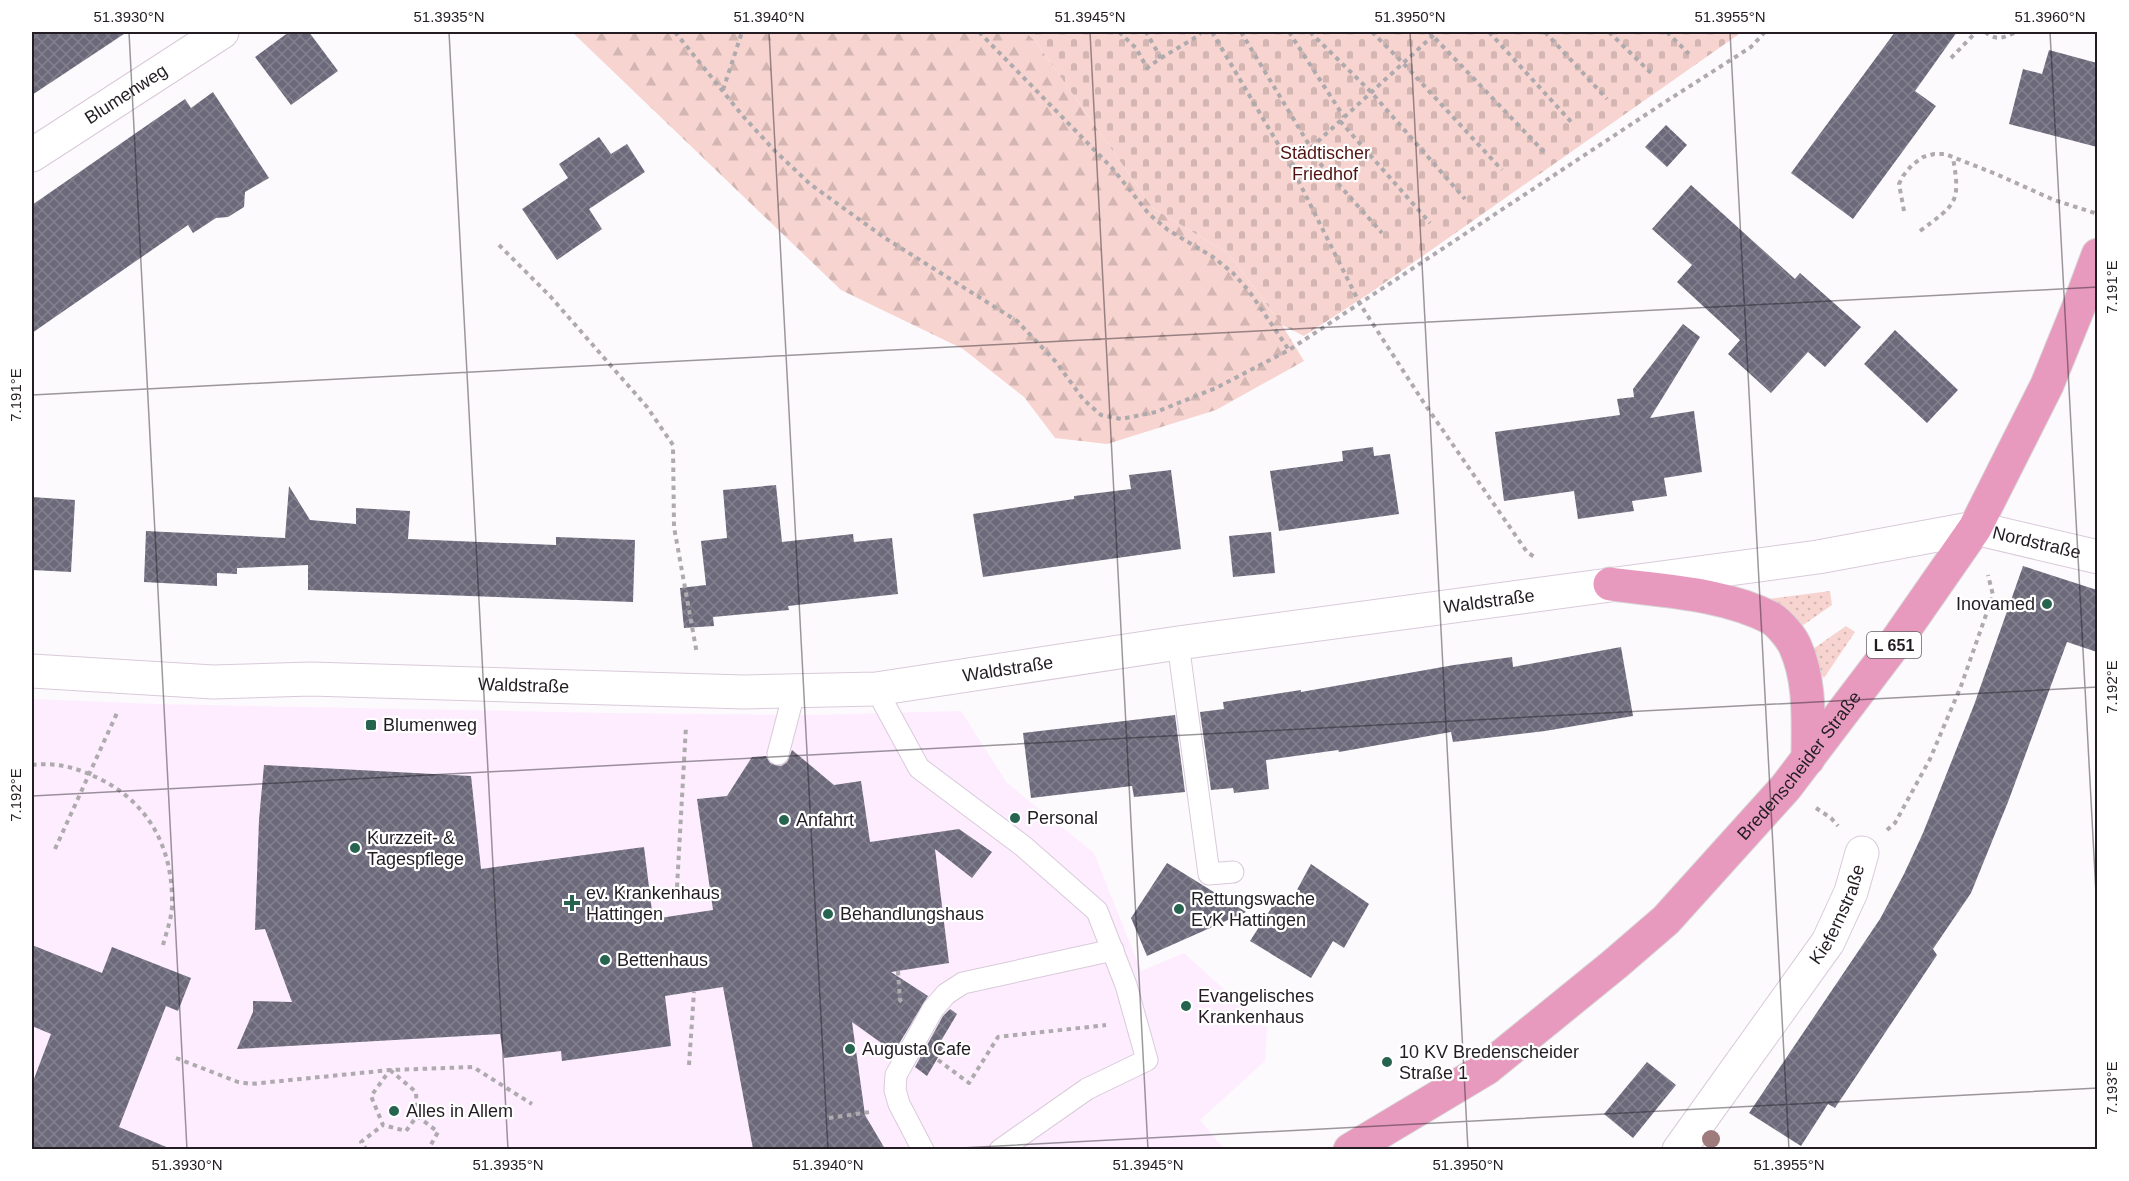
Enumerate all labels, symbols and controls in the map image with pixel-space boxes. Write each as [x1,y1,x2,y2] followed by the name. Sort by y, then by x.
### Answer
[93,8,165,25] text: 51.3930°N
[413,8,485,25] text: 51.3935°N
[733,8,805,25] text: 51.3940°N
[1054,8,1126,25] text: 51.3945°N
[1374,8,1446,25] text: 51.3950°N
[1694,8,1766,25] text: 51.3955°N
[2014,8,2086,25] text: 51.3960°N
[81,60,171,128] street label: Blumenweg
[1280,143,1370,184] park label: Städtischer Friedhof
[2103,260,2120,314] text: 7.191°E
[7,368,24,422] text: 7.191°E
[1991,523,2083,563] street label: Nordstraße
[1442,585,1536,617] street label: Waldstraße
[1956,594,2035,614] place label: Inovamed
[2040,597,2054,611] marker: Inovamed
[1867,632,1921,658] road number: L 651
[961,652,1055,686] street label: Waldstraße
[2103,660,2120,714] text: 7.192°E
[478,674,570,697] street label: Waldstraße
[1733,687,1865,844] street label: Bredenscheider Straße
[383,715,477,735] place label: Blumenweg
[364,718,378,732] marker: Blumenweg
[7,768,24,822] text: 7.192°E
[1027,808,1098,828] place label: Personal
[796,810,854,830] place label: Anfahrt
[1008,811,1022,825] marker: Personal
[777,813,791,827] marker: Anfahrt
[367,828,464,869] place label: Kurzzeit- & Tagespflege
[348,841,362,855] marker: Kurzzeit- & Tagespflege
[1805,862,1868,968] street label: Kiefernstraße
[586,883,720,924] place label: ev. Krankenhaus Hattingen
[1191,889,1315,930] place label: Rettungswache EvK Hattingen
[563,894,581,912] marker: ev. Krankenhaus Hattingen
[1172,902,1186,916] marker: Rettungswache EvK Hattingen
[840,904,984,924] place label: Behandlungshaus
[821,907,835,921] marker: Behandlungshaus
[617,950,708,970] place label: Bettenhaus
[598,953,612,967] marker: Bettenhaus
[1198,986,1314,1027] place label: Evangelisches Krankenhaus
[1179,999,1193,1013] marker: Evangelisches Krankenhaus
[862,1039,971,1059] place label: Augusta Cafe
[843,1042,857,1056] marker: Augusta Cafe
[1399,1042,1579,1083] place label: 10 KV Bredenscheider Straße 1
[1380,1055,1394,1069] marker: 10 KV Bredenscheider Straße 1
[2103,1061,2120,1115] text: 7.193°E
[406,1101,513,1121] place label: Alles in Allem
[387,1104,401,1118] marker: Alles in Allem
[151,1156,223,1173] text: 51.3930°N
[472,1156,544,1173] text: 51.3935°N
[792,1156,864,1173] text: 51.3940°N
[1112,1156,1184,1173] text: 51.3945°N
[1432,1156,1504,1173] text: 51.3950°N
[1753,1156,1825,1173] text: 51.3955°N

